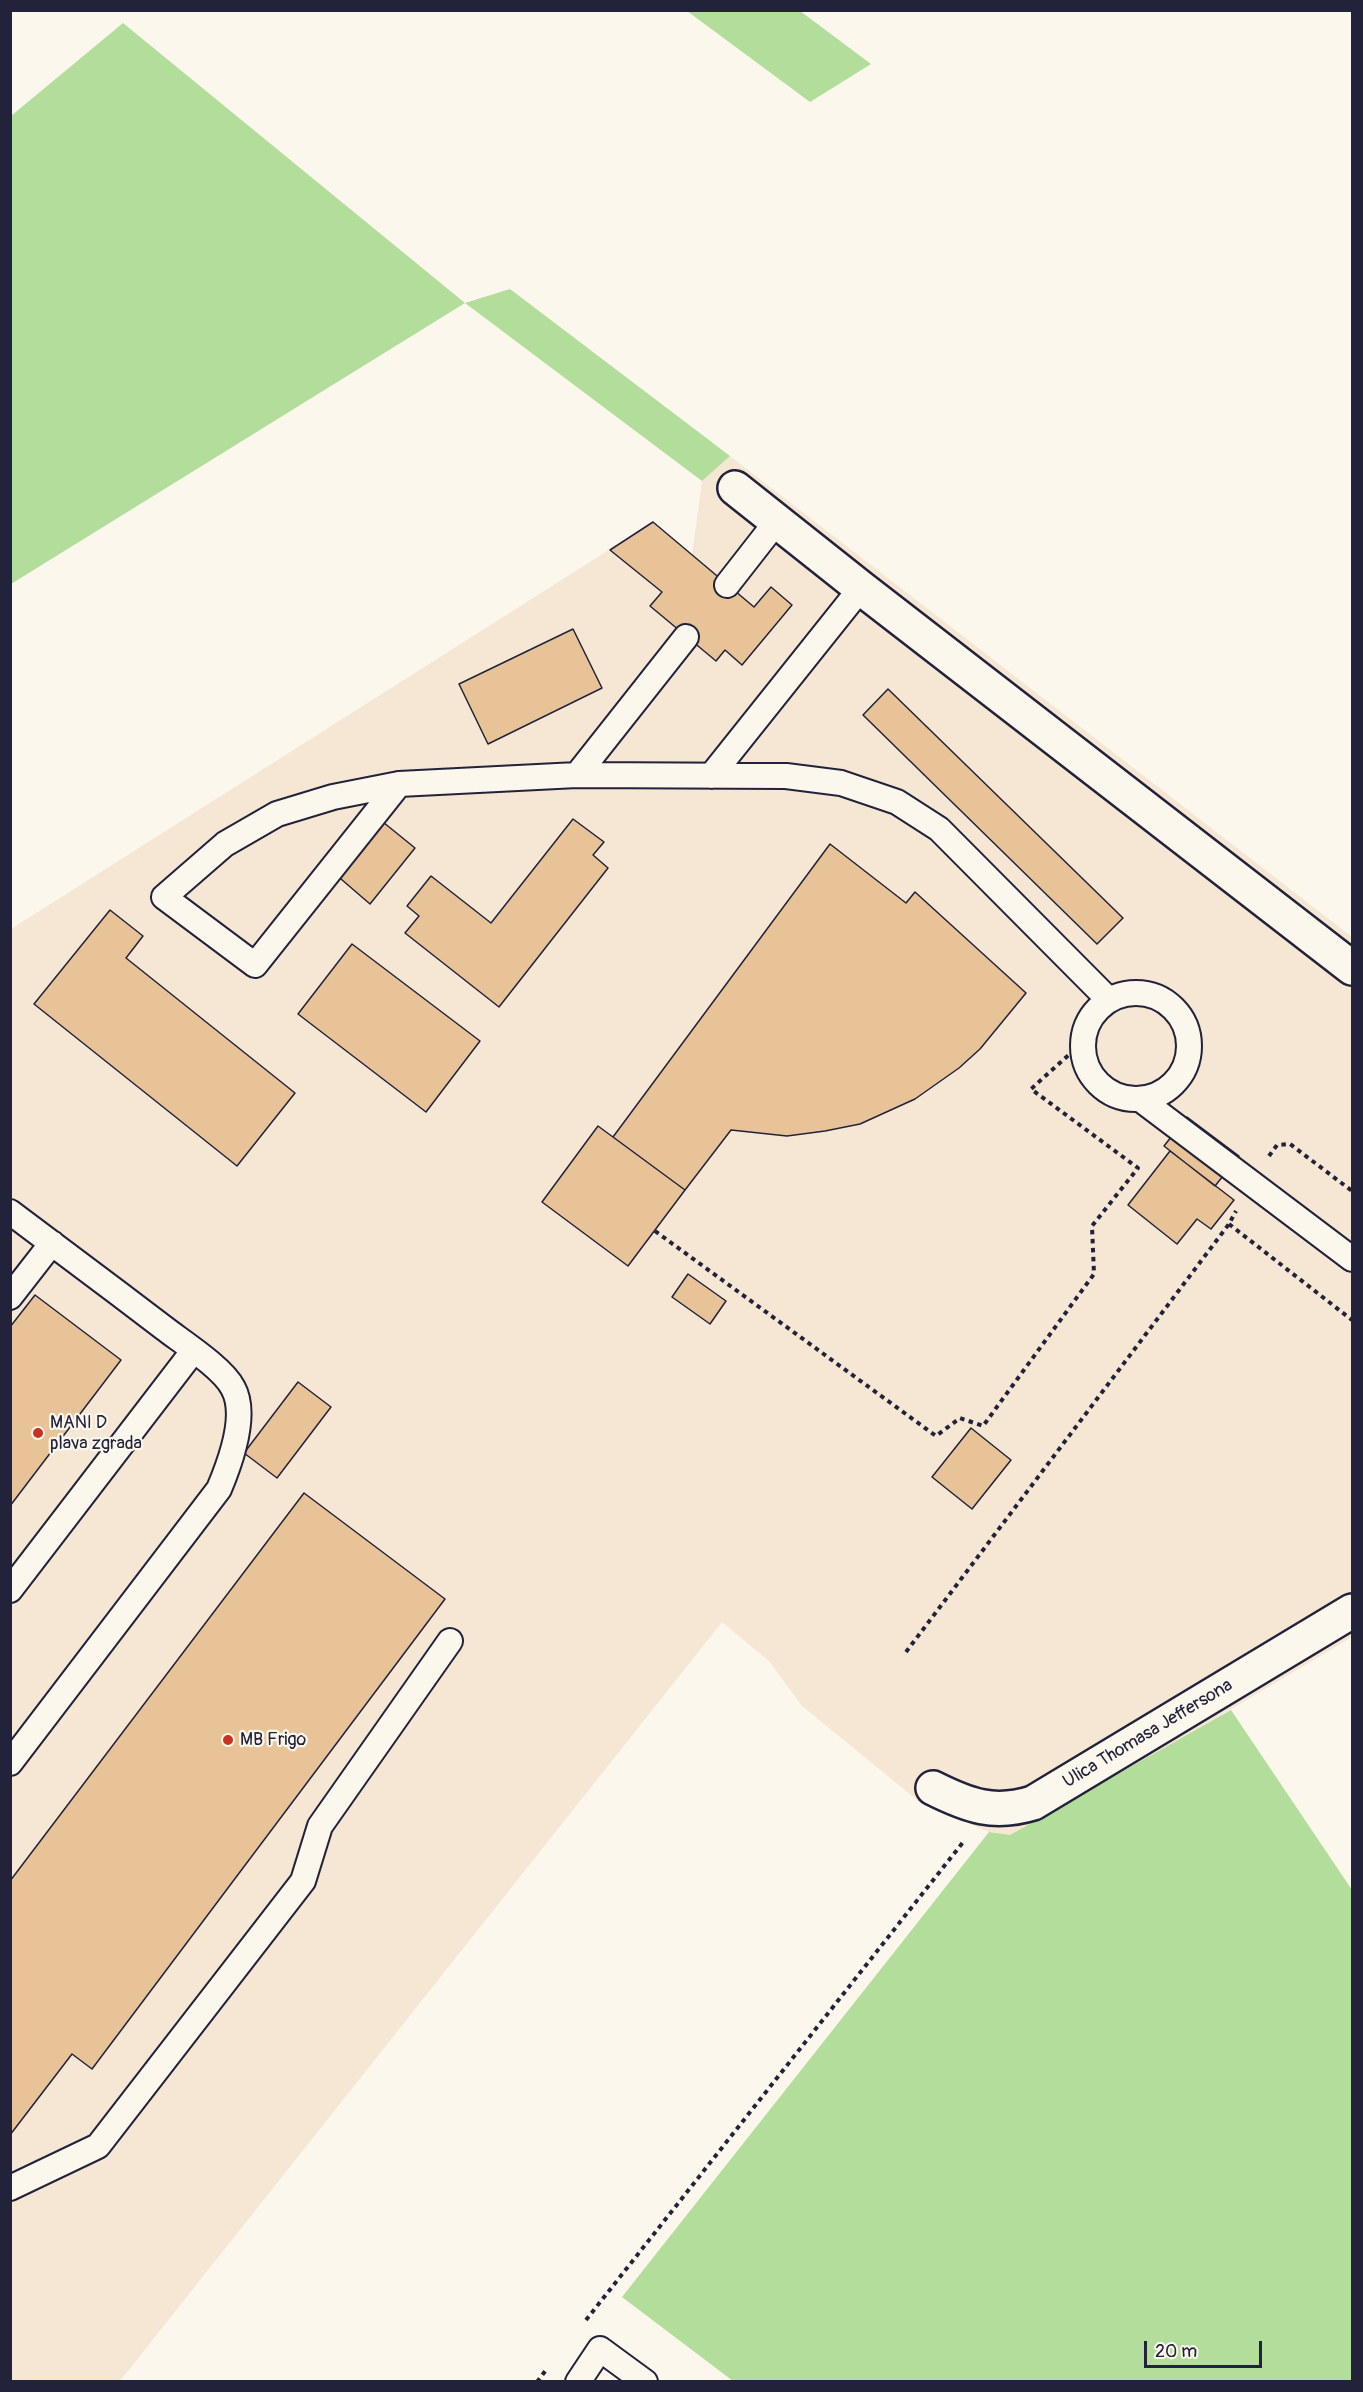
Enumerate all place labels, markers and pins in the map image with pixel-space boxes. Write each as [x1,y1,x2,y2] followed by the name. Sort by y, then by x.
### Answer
[50,1412,142,1454] place label: MANI D plava zgrada
[31,1426,45,1440] marker: MANI D plava zgrada
[240,1729,306,1751] place label: MB Frigo
[221,1733,235,1747] marker: MB Frigo

